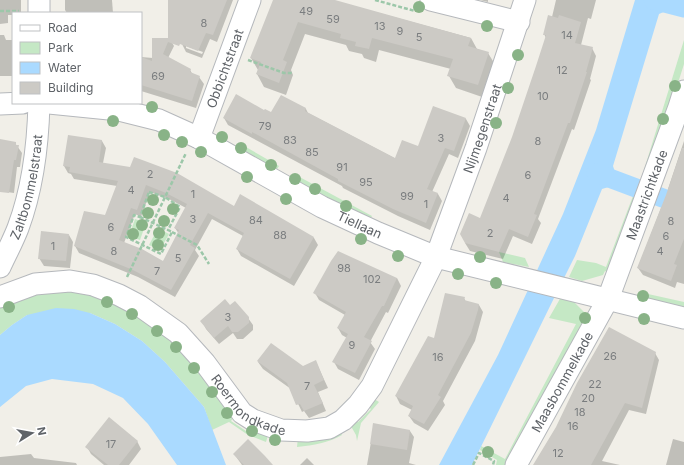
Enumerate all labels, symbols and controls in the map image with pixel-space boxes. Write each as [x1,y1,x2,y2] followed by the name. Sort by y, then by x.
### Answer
[299,4,313,18] house number: 49
[12,12,142,104] legend
[326,12,340,26] house number: 59
[201,16,208,30] house number: 8
[374,19,386,33] house number: 13
[48,20,77,35] text: Road
[397,24,404,38] house number: 9
[203,27,247,110] street label: Obbichtstraat
[561,28,573,42] house number: 14
[416,30,423,44] house number: 5
[48,40,74,55] text: Park
[48,60,82,75] text: Water
[556,63,568,77] house number: 12
[151,69,165,83] house number: 69
[48,80,93,95] text: Building
[459,82,505,175] street label: Nijmegenstraat
[537,89,549,103] house number: 10
[259,119,272,133] house number: 79
[438,131,445,145] house number: 3
[283,133,297,147] house number: 83
[6,134,45,242] street label: Zaltbommelstraat
[535,134,542,148] house number: 8
[305,145,319,159] house number: 85
[623,147,671,242] street label: Maastrichtkade
[336,160,348,174] house number: 91
[147,167,153,181] house number: 2
[525,168,532,182] house number: 6
[359,175,373,189] house number: 95
[127,183,135,197] house number: 4
[191,187,195,201] house number: 1
[400,189,414,203] house number: 99
[502,191,510,205] house number: 4
[424,197,428,211] house number: 1
[335,207,385,242] street label: Tiellaan
[190,212,197,226] house number: 3
[249,213,263,227] house number: 84
[668,214,675,228] house number: 8
[108,220,115,234] house number: 6
[487,226,493,240] house number: 2
[273,228,287,242] house number: 88
[663,229,670,243] house number: 6
[51,239,55,253] house number: 1
[111,244,118,258] house number: 8
[656,244,664,258] house number: 4
[175,251,182,265] house number: 5
[337,261,351,275] house number: 98
[154,264,160,278] house number: 7
[363,272,381,286] house number: 102
[225,310,232,324] house number: 3
[528,329,596,435] street label: Maasbommelkade
[349,338,356,352] house number: 9
[603,349,617,363] house number: 26
[432,350,444,364] house number: 16
[208,371,286,438] street label: Roermondkade
[588,377,602,391] house number: 22
[304,379,310,393] house number: 7
[581,391,595,405] house number: 20
[574,405,586,419] house number: 18
[12,413,52,453] north arrow
[567,419,579,433] house number: 16
[34,426,49,437] text: N
[106,437,116,451] house number: 17
[552,446,564,460] house number: 12

